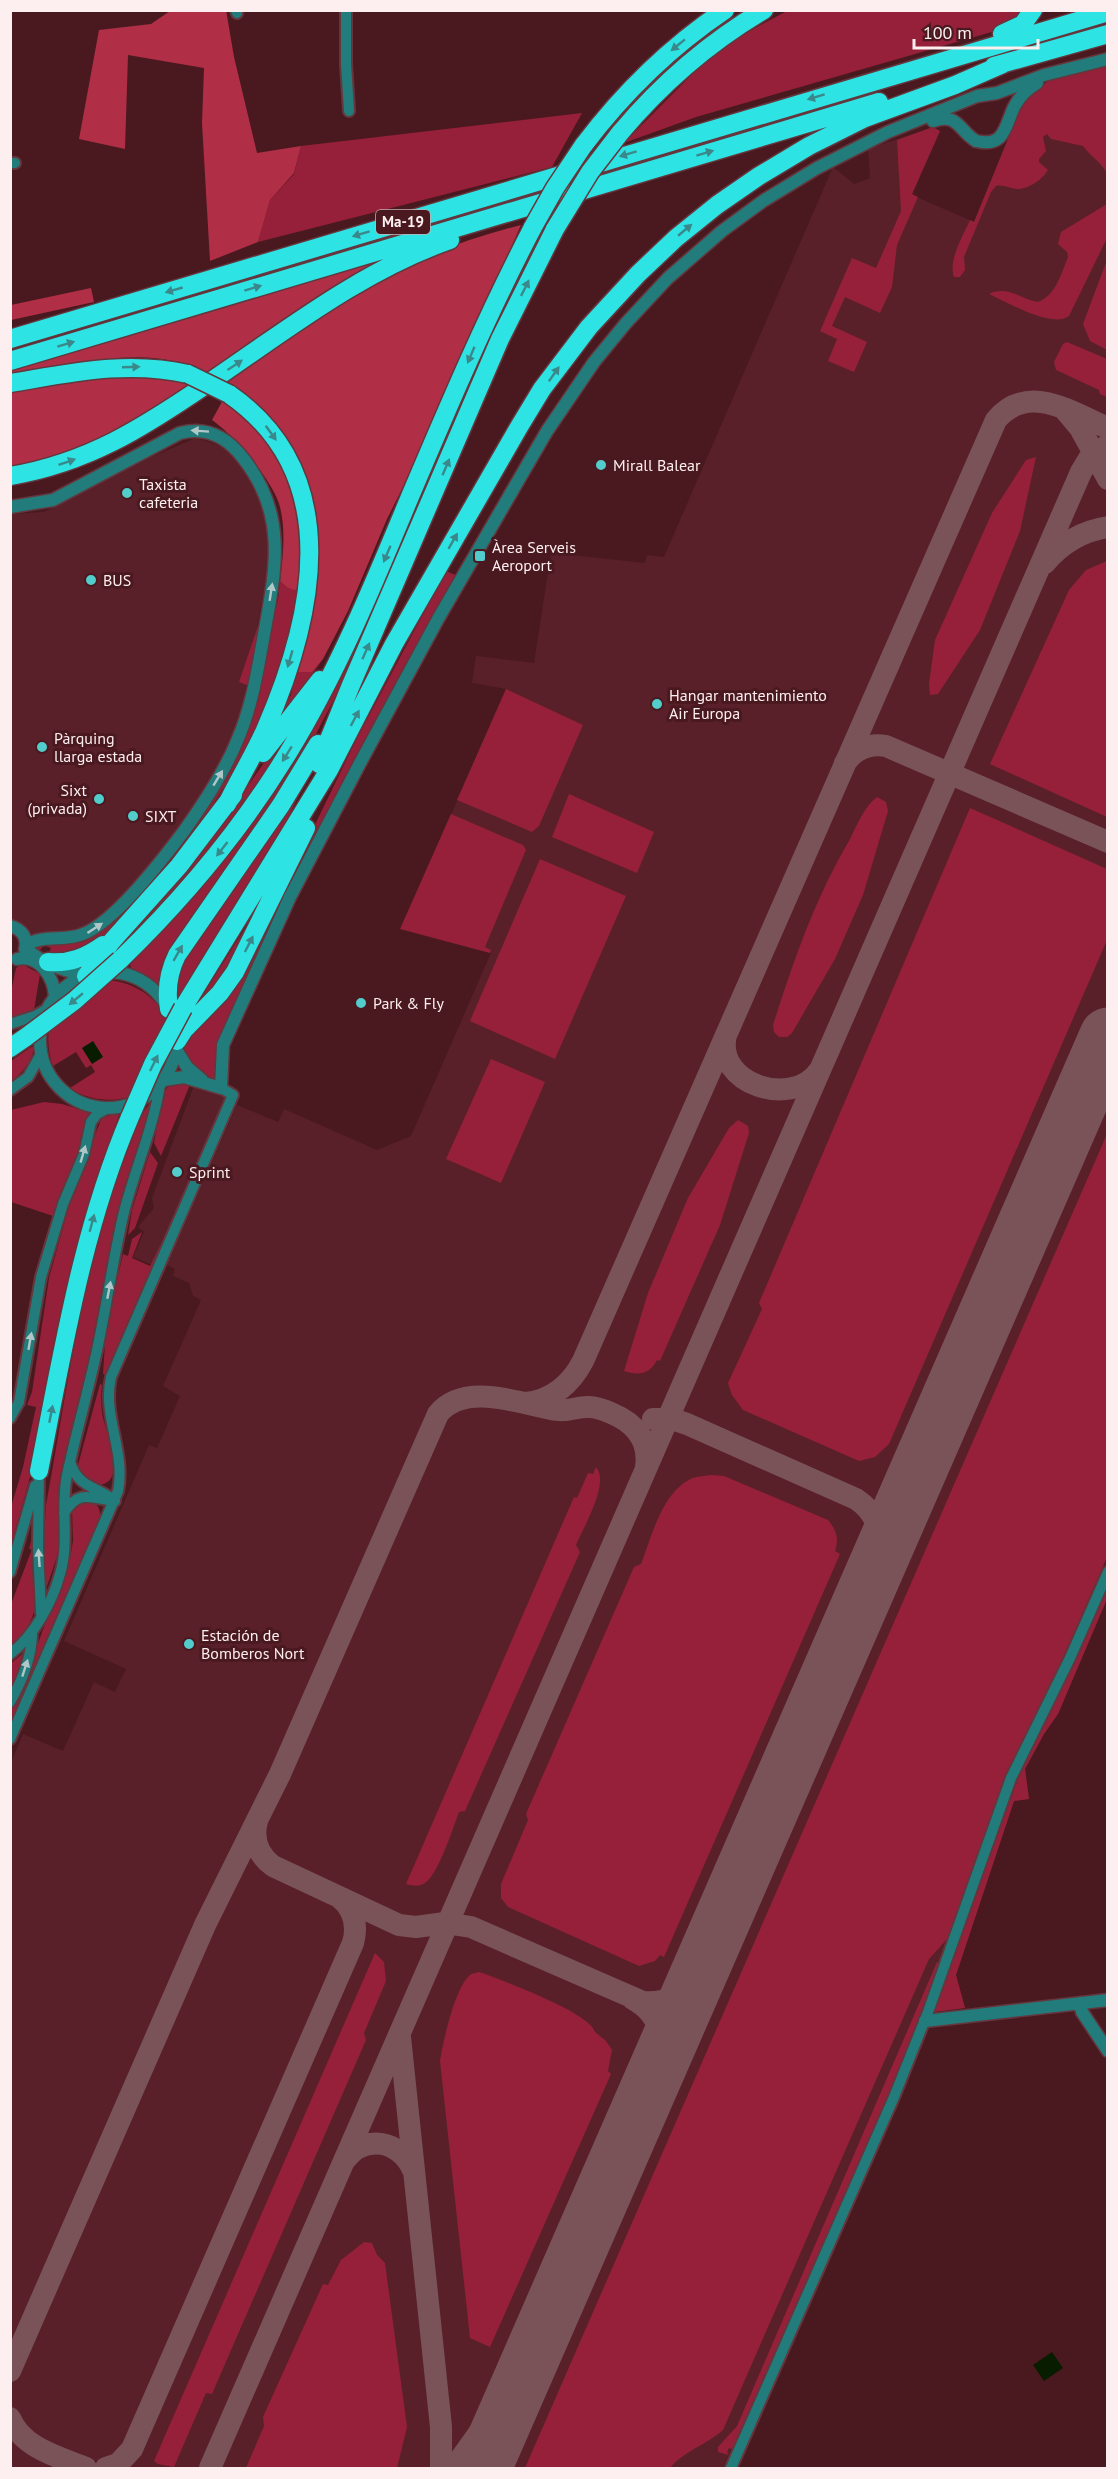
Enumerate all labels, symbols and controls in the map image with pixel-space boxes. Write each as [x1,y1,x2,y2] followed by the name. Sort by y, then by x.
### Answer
[914,12,1038,50] scale bar
[923,21,972,44] text: 100 m
[671,38,686,51] one-way arrow
[807,93,825,102] one-way arrow
[696,148,714,157] one-way arrow
[619,150,637,159] one-way arrow
[376,210,430,234] road number: Ma-19
[677,224,692,237] one-way arrow
[352,230,370,239] one-way arrow
[520,280,529,297] one-way arrow
[244,283,262,292] one-way arrow
[165,286,183,295] one-way arrow
[58,339,76,348] one-way arrow
[467,347,476,364] one-way arrow
[227,359,244,370] one-way arrow
[121,362,140,372] one-way arrow
[548,366,560,382] one-way arrow
[265,425,277,441] one-way arrow
[191,427,210,436] one-way arrow
[613,455,701,475] place label: Mirall Balear
[58,456,76,466] one-way arrow
[441,457,451,475] one-way arrow
[594,458,608,472] marker: Mirall Balear
[139,474,198,512] place label: Taxista cafeteria
[120,486,134,500] marker: Taxista cafeteria
[448,532,458,549] one-way arrow
[492,537,576,575] place label: Àrea Serveis Aeroport
[382,545,391,562] one-way arrow
[473,549,487,563] marker: Àrea Serveis Aeroport
[103,570,131,590] place label: BUS
[84,573,98,587] marker: BUS
[267,582,276,601] one-way arrow
[361,641,371,659] one-way arrow
[285,650,294,668] one-way arrow
[669,685,827,723] place label: Hangar mantenimiento Air Europa
[650,697,664,711] marker: Hangar mantenimiento Air Europa
[350,709,359,726] one-way arrow
[54,728,142,766] place label: Pàrquing llarga estada
[35,740,49,754] marker: Pàrquing llarga estada
[282,746,293,762] one-way arrow
[213,770,224,786] one-way arrow
[27,780,88,818] place label: Sixt (privada)
[92,792,106,806] marker: Sixt (privada)
[145,806,177,826] place label: SIXT
[126,809,140,823] marker: SIXT
[216,841,228,856] one-way arrow
[87,922,103,933] one-way arrow
[244,935,254,952] one-way arrow
[173,945,184,961] one-way arrow
[69,992,84,1005] one-way arrow
[373,993,444,1013] place label: Park & Fly
[354,996,368,1010] marker: Park & Fly
[149,1055,158,1072] one-way arrow
[79,1145,88,1163] one-way arrow
[189,1162,231,1182] place label: Sprint
[170,1165,184,1179] marker: Sprint
[88,1214,97,1232] one-way arrow
[105,1280,114,1299] one-way arrow
[25,1332,34,1351] one-way arrow
[46,1404,56,1423] one-way arrow
[34,1548,44,1567] one-way arrow
[201,1625,305,1663] place label: Estación de Bomberos Nort
[182,1637,196,1651] marker: Estación de Bomberos Nort
[21,1659,30,1677] one-way arrow

